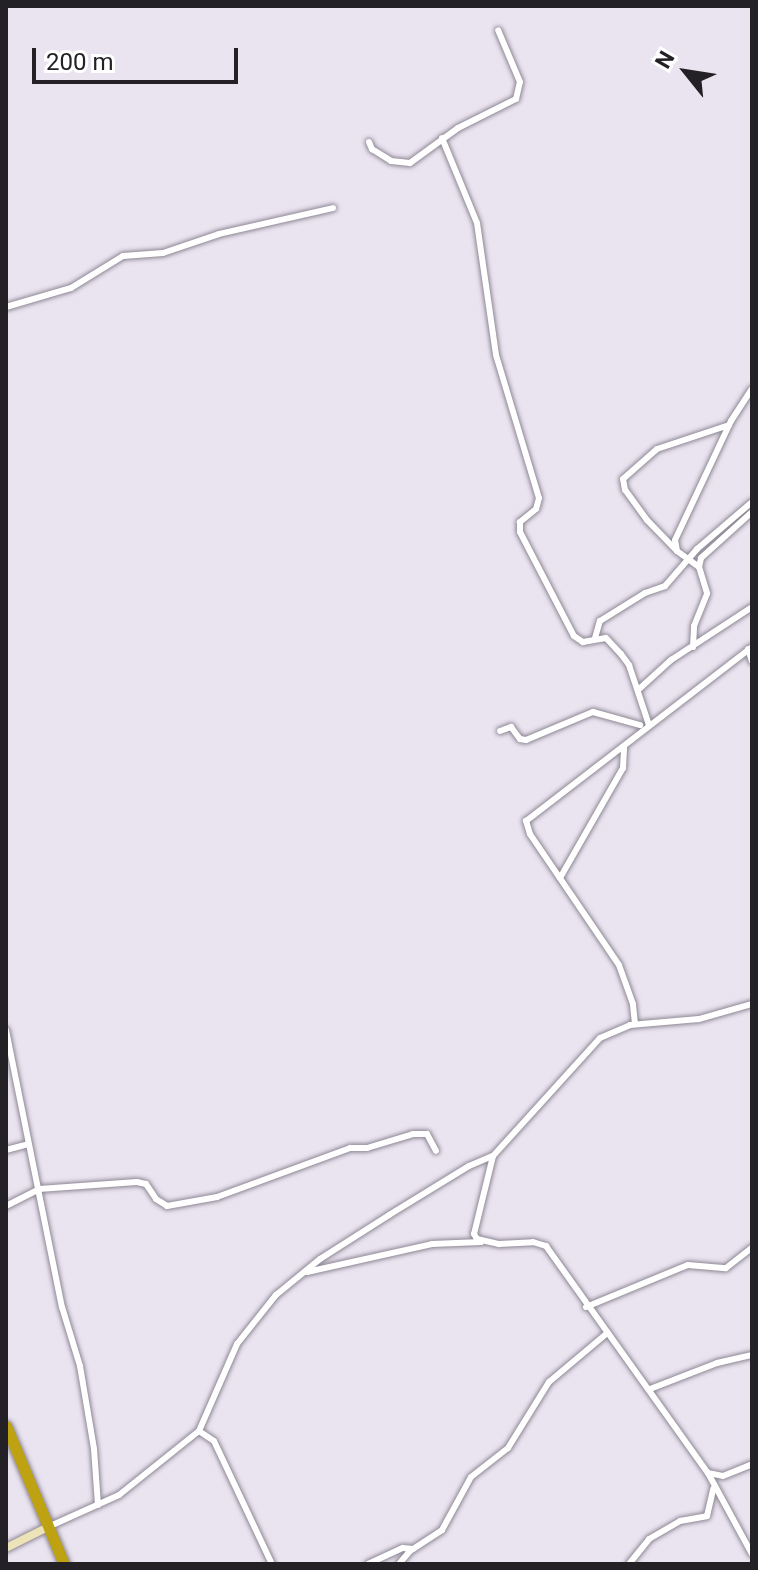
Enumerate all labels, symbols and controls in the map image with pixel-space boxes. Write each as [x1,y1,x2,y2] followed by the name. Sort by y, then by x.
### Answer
[36,32,242,82] scale bar
[646,32,726,112] north arrow
[650,47,679,73] text: N
[46,48,113,76] text: 200 m

